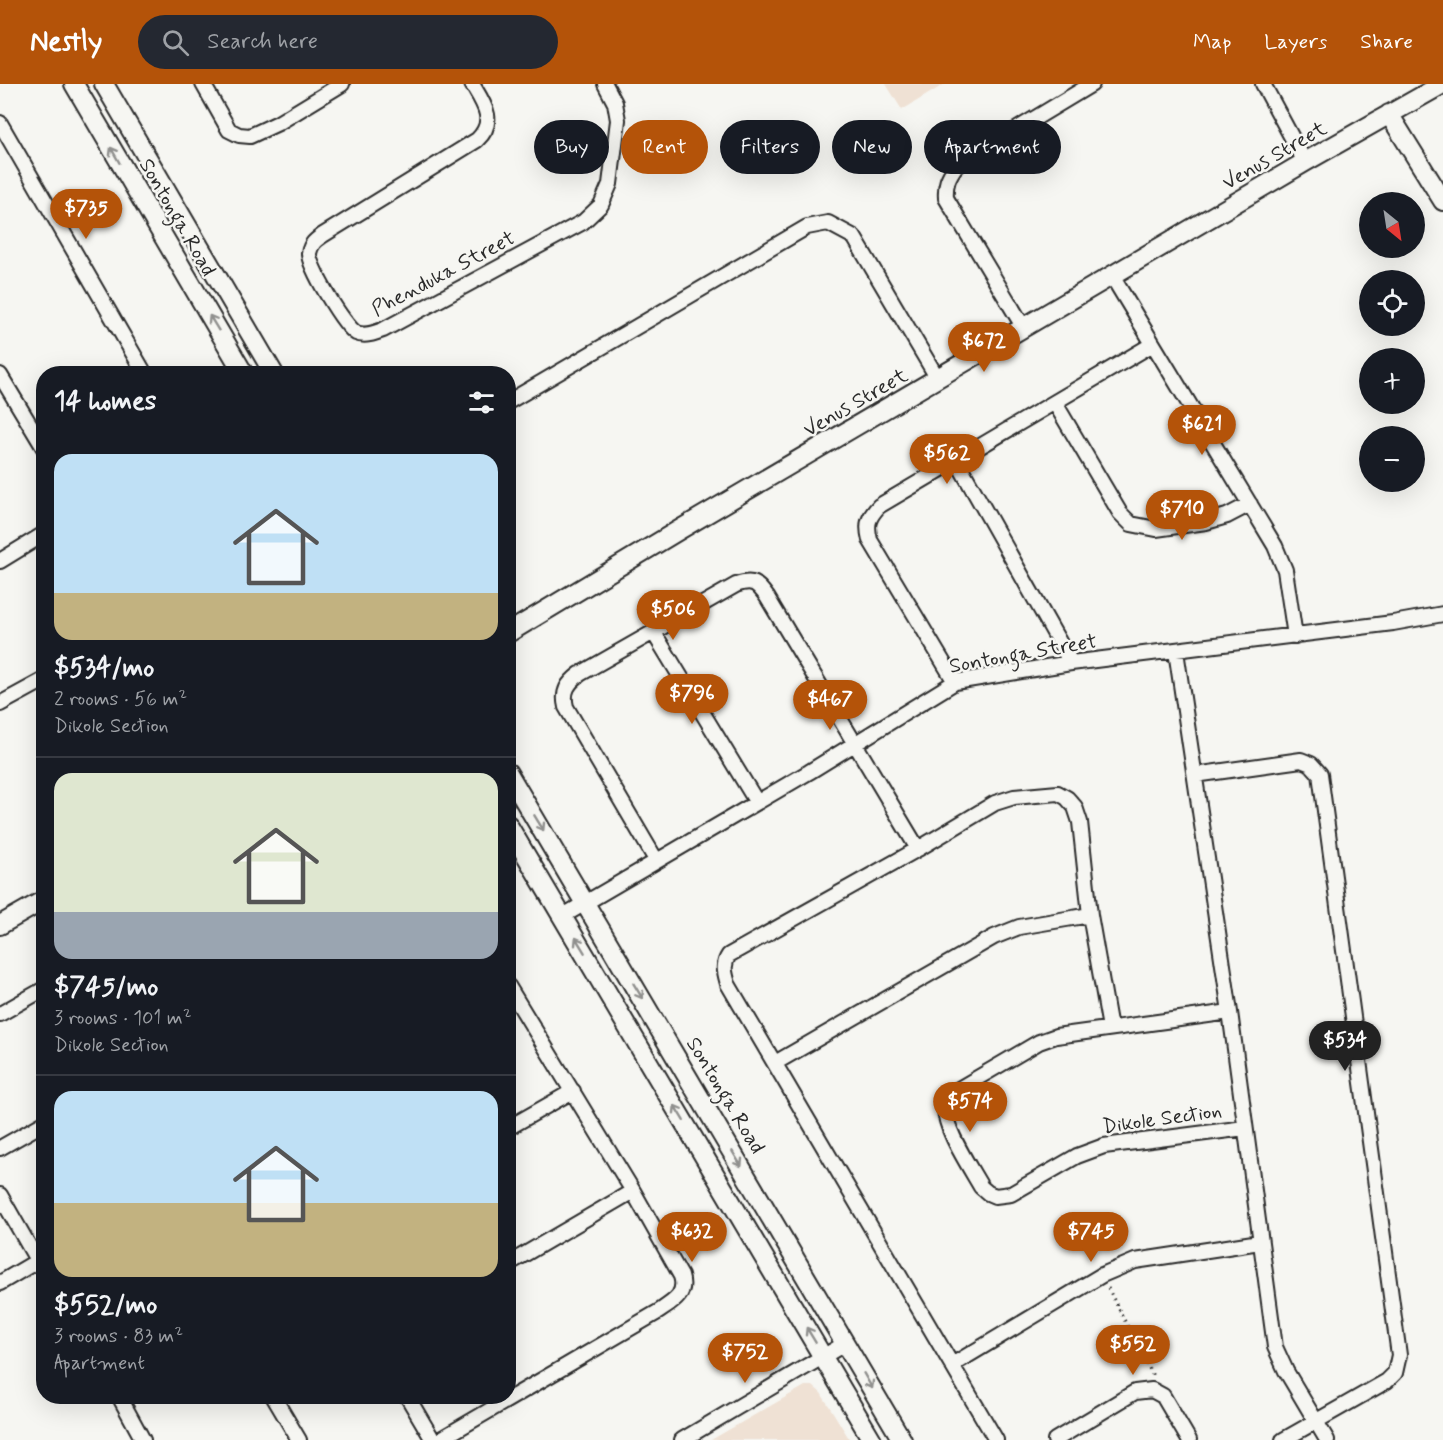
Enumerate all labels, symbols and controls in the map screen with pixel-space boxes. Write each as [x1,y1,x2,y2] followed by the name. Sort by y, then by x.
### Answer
[138,15,558,69] search box
[30,24,102,61] text: Nestly
[159,26,192,59] icon: search
[207,28,318,56] text: Search here
[1193,28,1231,56] text: Map
[1264,28,1327,56] text: Layers
[1360,28,1413,56] text: Share
[1217,114,1332,197] street label: Venus Street
[534,120,609,174] chip: Buy
[621,120,708,174] chip: Rent
[720,120,820,174] chip: Filters
[832,120,912,174] chip: New
[924,120,1061,174] chip: Apartment
[109,147,121,164] one-way arrow
[130,154,222,282] street label: Sontonga Road
[50,189,122,240] pin: $735
[1359,192,1425,258] north arrow
[1359,192,1425,492] map controls
[64,195,108,222] text: $735
[367,224,520,323] street label: Phenduka Street
[1359,270,1425,336] button: locate
[208,315,220,332] one-way arrow
[948,322,1020,373] pin: $672
[962,328,1006,355] text: $672
[1359,348,1425,414] button: +
[798,361,913,444] street label: Venus Street
[54,385,156,419] text: 14 homes
[465,386,498,419] icon: filters
[1166,405,1238,456] pin: $621
[1182,411,1222,438] text: $621
[1359,426,1425,492] button: −
[911,434,983,485] pin: $562
[924,440,970,467] text: $562
[1146,490,1218,541] pin: $710
[222,493,330,601] icon: home
[1160,496,1204,523] text: $710
[637,590,709,641] pin: $506
[651,596,695,623] text: $506
[947,627,1100,683] street label: Sontonga Street
[54,652,154,686] text: $534/mo
[656,674,728,725] pin: $796
[669,680,715,707] text: $796
[794,680,866,731] pin: $467
[54,686,187,713] text: 2 rooms · 56 m²
[807,686,853,713] text: $467
[54,713,169,740] text: Dikole Section
[222,812,330,920] icon: home
[533,814,545,831] one-way arrow
[573,937,585,954] one-way arrow
[54,971,158,1005] text: $745/mo
[633,982,645,999] one-way arrow
[54,1005,192,1032] text: 3 rooms · 101 m²
[1309,1021,1381,1072] pin: $534
[1323,1027,1367,1054] text: $534
[54,1032,169,1059] text: Dikole Section
[678,1032,771,1160] street label: Sontonga Road
[934,1082,1006,1133] pin: $574
[947,1088,993,1115] text: $574
[1101,1097,1224,1141] street label: Dikole Section
[673,1105,685,1122] one-way arrow
[222,1130,330,1238] icon: home
[732,1150,744,1167] one-way arrow
[656,1212,728,1263] pin: $632
[1055,1212,1127,1263] pin: $745
[671,1218,713,1245] text: $632
[1067,1218,1115,1245] text: $745
[54,1289,157,1323] text: $552/mo
[54,1323,183,1350] text: 3 rooms · 83 m²
[1097,1325,1169,1376] pin: $552
[805,1327,817,1344] one-way arrow
[1110,1331,1156,1358] text: $552
[709,1333,781,1384] pin: $752
[722,1339,768,1366] text: $752
[54,1350,145,1377] text: Apartment
[863,1372,875,1389] one-way arrow

